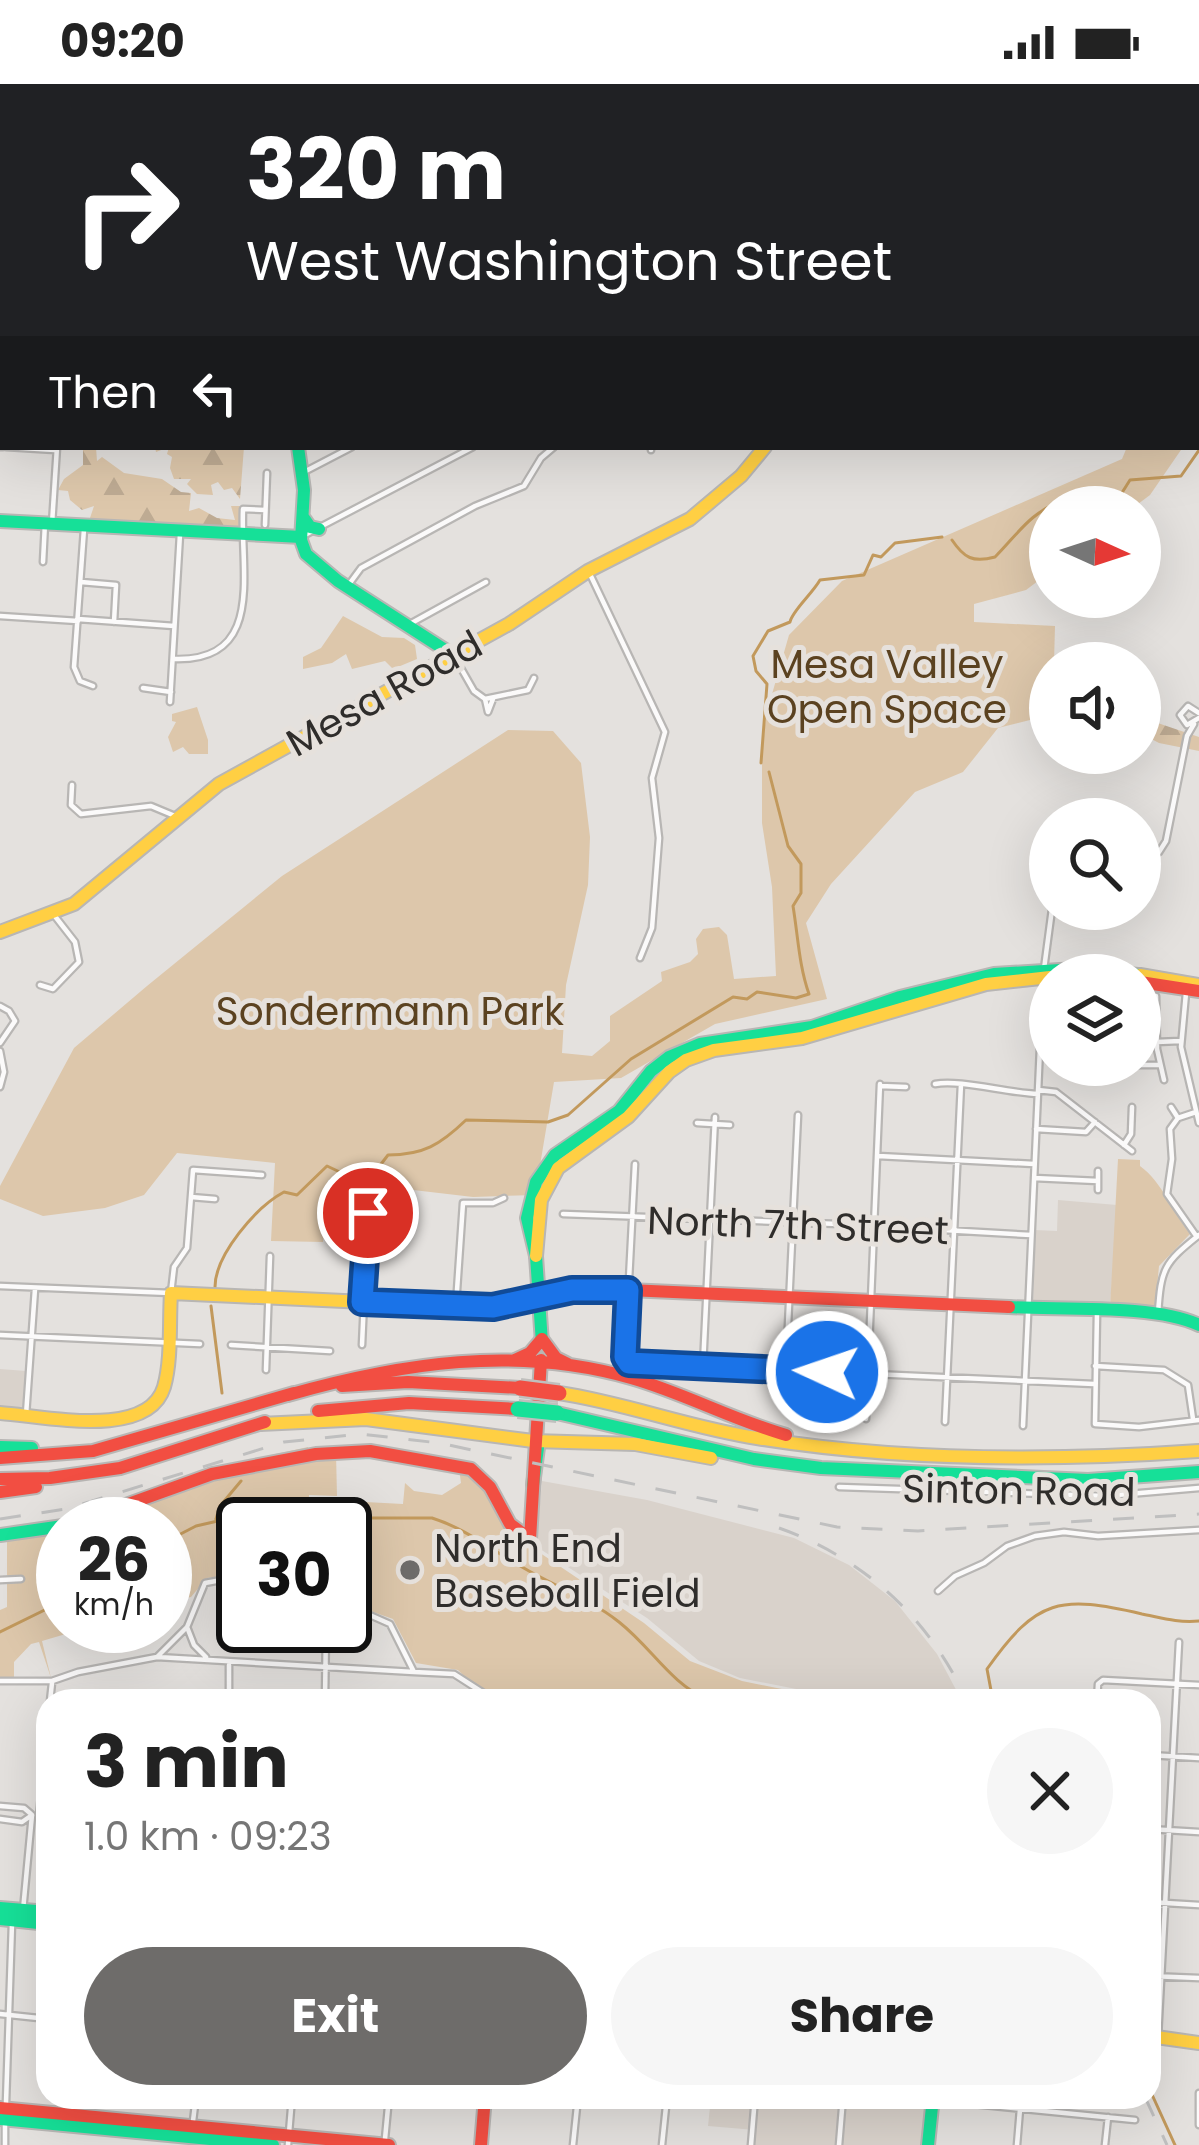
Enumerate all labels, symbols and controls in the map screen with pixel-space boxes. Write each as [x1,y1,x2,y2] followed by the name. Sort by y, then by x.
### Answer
[60,10,185,73] text: 09:20
[246,111,506,228] text: 320 m
[48,132,204,288] icon: right
[246,223,892,299] text: West Washington Street
[182,360,248,426] icon: left
[48,361,158,424] text: Then
[1029,486,1161,618] north arrow
[1029,486,1161,1086] map controls
[276,617,492,770] street label: Mesa Road
[767,637,1007,737] park label: Mesa Valley Open Space
[1029,642,1161,774] button: sound
[1029,798,1161,930] button: search
[1029,954,1161,1086] button: layers
[216,984,564,1039] park label: Sondermann Park
[317,1162,419,1264] pin
[335,1180,401,1246] icon: arrive
[646,1193,950,1258] street label: North 7th Street
[764,1309,890,1435] position arrow
[902,1461,1136,1520] street label: Sinton Road
[216,1497,372,1653] speed limit sign: 30
[78,1518,150,1602] text: 26
[434,1521,701,1621] place label: North End Baseball Field
[397,1557,423,1583] marker: North End Baseball Field
[74,1583,154,1626] text: km/h
[84,1711,289,1812] text: 3 min
[987,1728,1113,1854] button: close
[84,1809,332,1864] text: 1.0 km · 09:23
[84,1947,587,2085] button: Exit
[611,1947,1113,2085] button: Share

